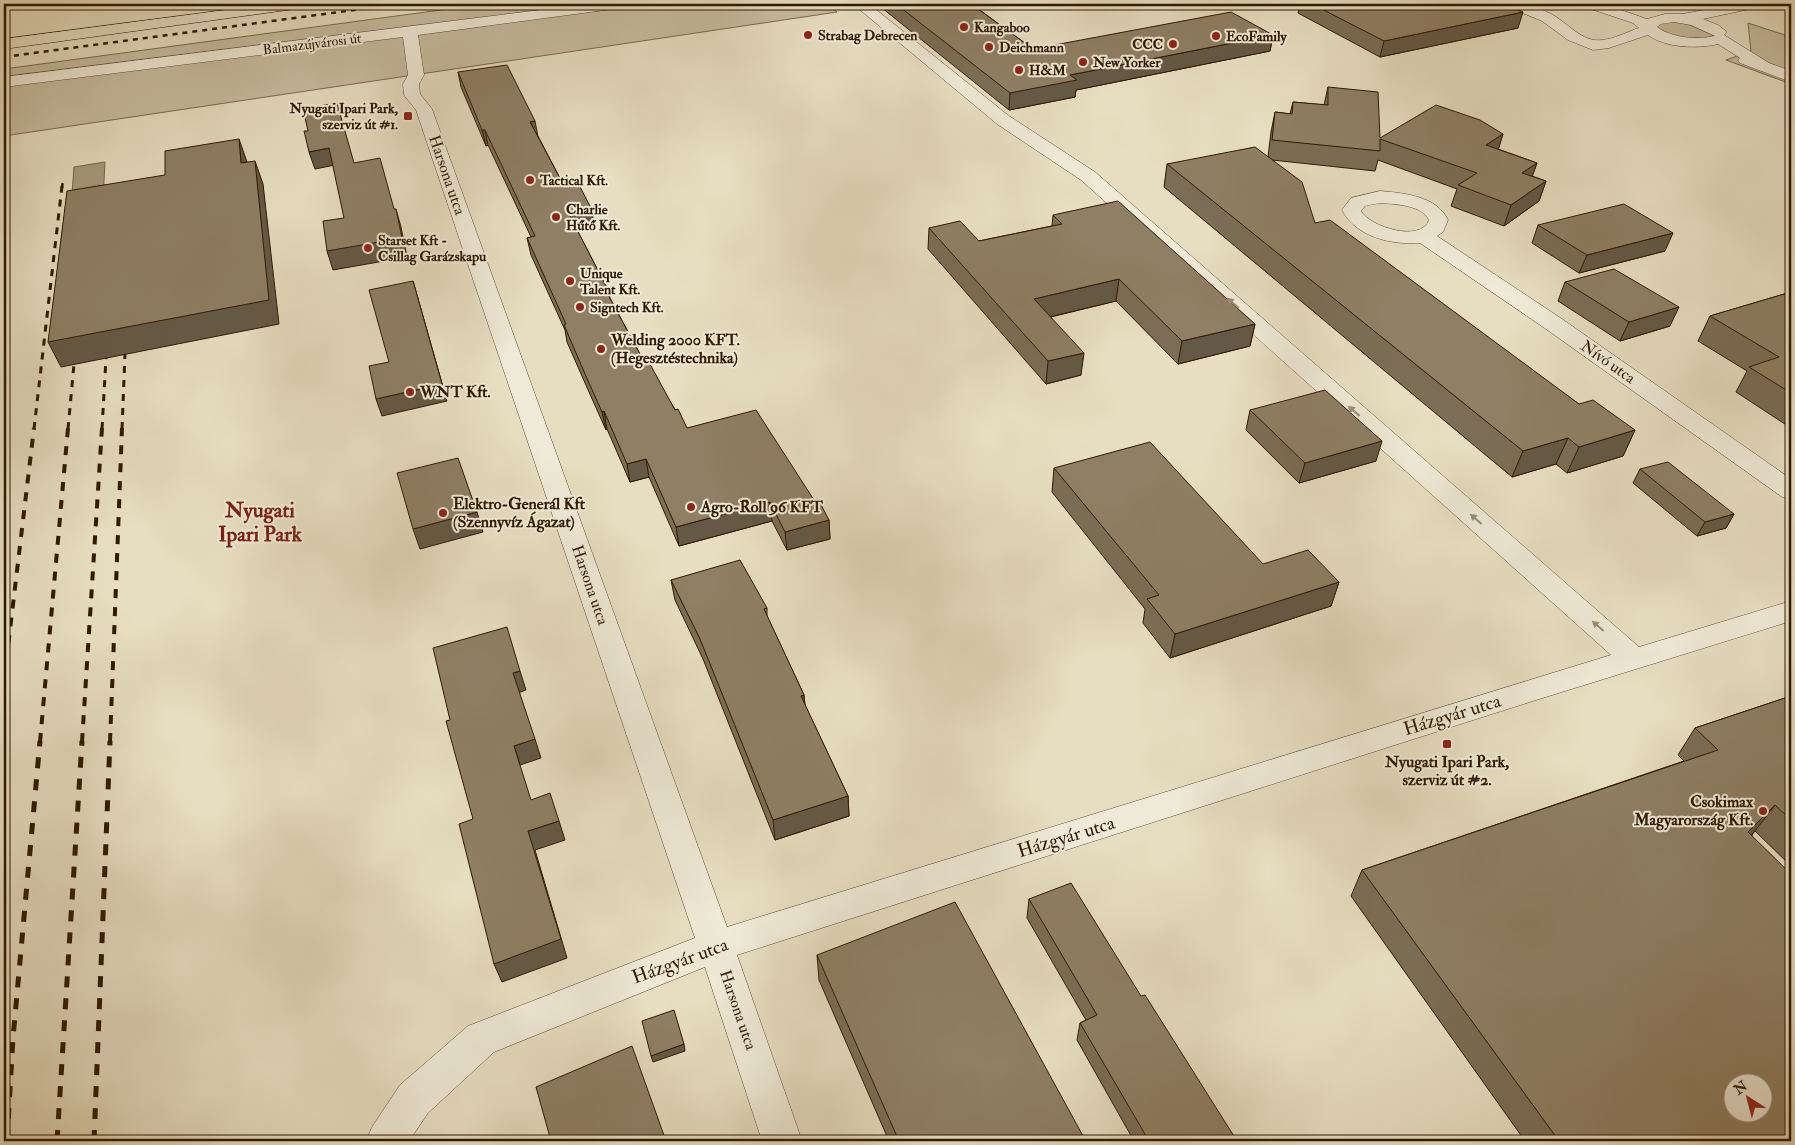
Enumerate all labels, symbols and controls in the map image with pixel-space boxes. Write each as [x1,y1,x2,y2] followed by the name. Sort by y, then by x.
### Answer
[974,19,1030,37] place label: Kangaboo
[958,21,970,33] marker: Kangaboo
[818,27,918,45] place label: Strabag Debrecen
[1226,28,1288,46] place label: EcoFamily
[262,29,363,58] street label: Balmazújvárosi út
[802,29,814,41] marker: Strabag Debrecen
[1210,30,1222,42] marker: EcoFamily
[1132,36,1163,53] place label: CCC
[1167,38,1179,50] marker: CCC
[999,39,1065,56] place label: Deichmann
[983,41,995,53] marker: Deichmann
[1092,54,1161,71] place label: New Yorker
[1077,56,1089,68] marker: New Yorker
[1029,62,1066,79] place label: H&M
[1013,64,1025,76] marker: H&M
[288,100,399,133] place label: Nyugati Ipari Park, szerviz út #1.
[402,110,414,122] marker: Nyugati Ipari Park, szerviz út #1.
[424,132,470,218] street label: Harsona utca
[539,172,608,189] place label: Tactical Kft.
[524,174,536,186] marker: Tactical Kft.
[566,201,621,234] place label: Charlie Hűtő Kft.
[550,211,562,223] marker: Charlie Hűtő Kft.
[378,232,487,266] place label: Starset Kft - Csillag Garázskapu
[362,242,374,254] marker: Starset Kft - Csillag Garázskapu
[579,265,640,298] place label: Unique Talent Kft.
[564,275,576,287] marker: Unique Talent Kft.
[1226,298,1239,309] one-way arrow
[590,299,664,317] place label: Signtech Kft.
[574,301,586,313] marker: Signtech Kft.
[610,330,740,369] place label: Welding 2000 KFT. (Hegesztéstechnika)
[1577,336,1640,388] street label: Nívó utca
[595,343,607,355] marker: Welding 2000 KFT. (Hegesztéstechnika)
[419,382,491,402] place label: WNT Kft.
[404,386,416,398] marker: WNT Kft.
[1349,405,1361,417] one-way arrow
[453,494,586,533] place label: Elektro-Generál Kft (Szennyvíz Ágazat)
[218,497,303,548] district label: Nyugati Ipari Park
[700,497,824,518] place label: Agro-Roll 96 KFT
[685,501,697,513] marker: Agro-Roll 96 KFT
[437,507,449,519] marker: Elektro-Generál Kft (Szennyvíz Ágazat)
[1471,513,1483,525] one-way arrow
[567,542,613,628] street label: Harsona utca
[1591,621,1604,632] one-way arrow
[1400,689,1504,741] street label: Házgyár utca
[1441,738,1453,750] marker: Nyugati Ipari Park, szerviz út #2.
[1384,752,1509,790] place label: Nyugati Ipari Park, szerviz út #2.
[1633,792,1754,831] place label: Csokimax Magyarország Kft.
[1757,805,1769,817] marker: Csokimax Magyarország Kft.
[1014,811,1118,863] street label: Házgyár utca
[629,932,732,989] street label: Házgyár utca
[715,967,761,1053] street label: Harsona utca
[1722,1072,1772,1122] north arrow
[1730,1077,1751,1099] text: N

